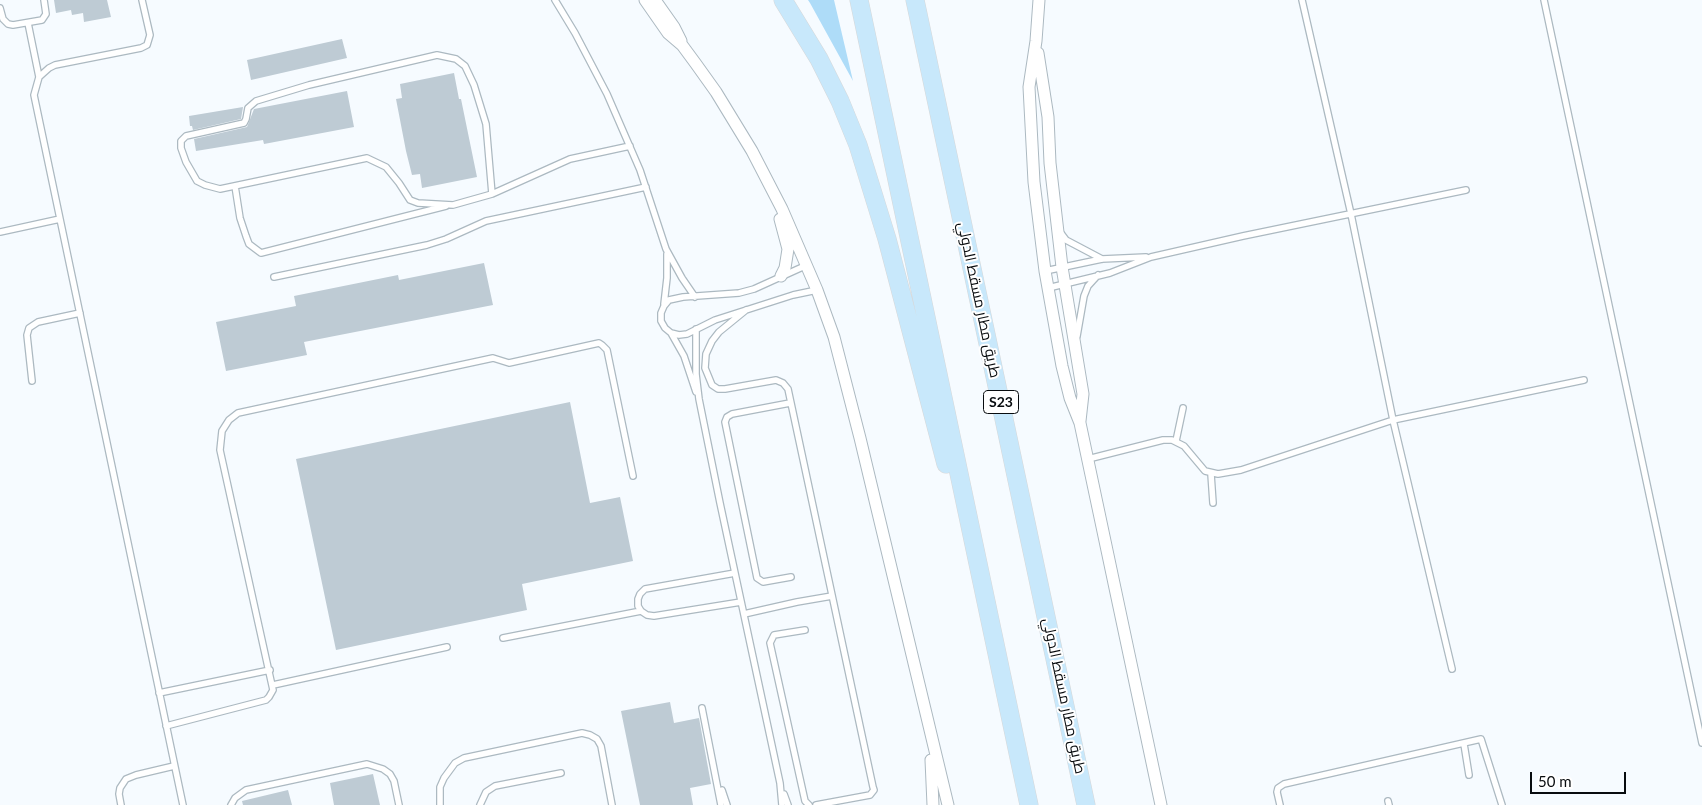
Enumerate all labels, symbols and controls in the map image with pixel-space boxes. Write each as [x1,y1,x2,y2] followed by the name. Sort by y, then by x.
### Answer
[954,220,1004,380] street label: طريق مطار مسقط الدولي
[984,391,1018,414] road number: S23
[1039,616,1089,776] street label: طريق مطار مسقط الدولي
[1532,762,1628,794] scale bar
[1538,772,1572,790] text: 50 m

